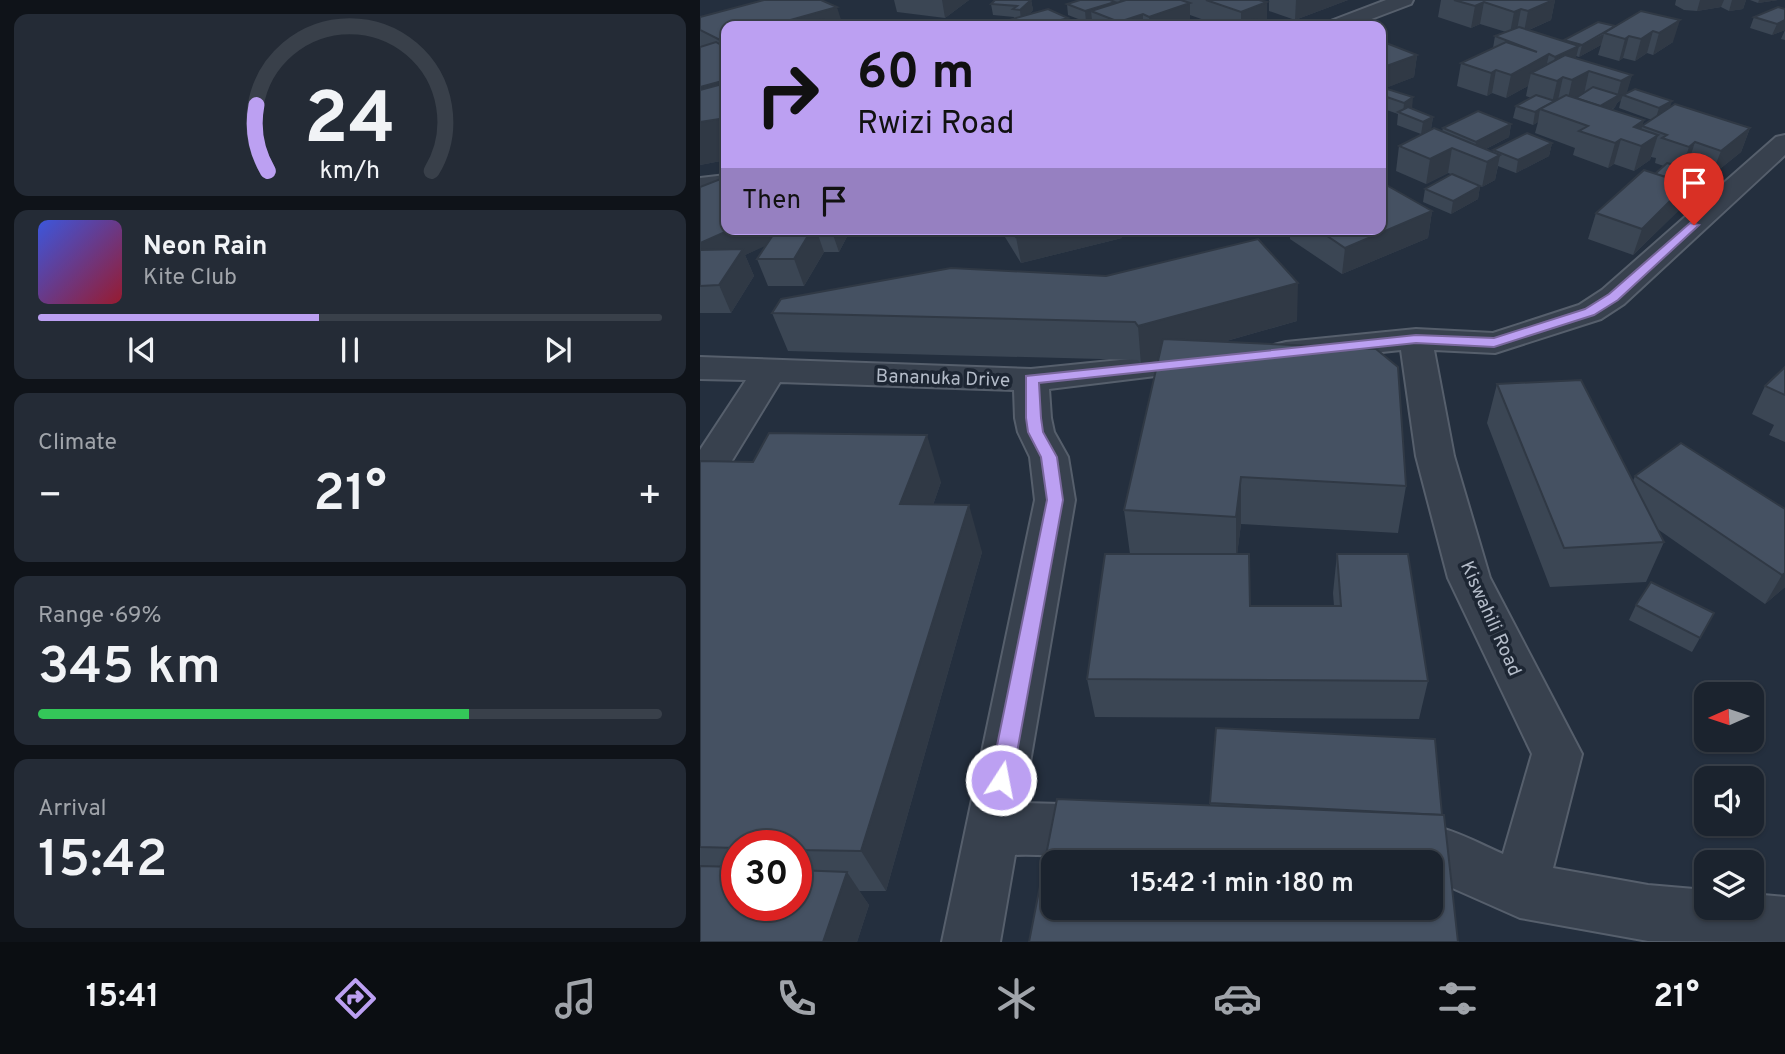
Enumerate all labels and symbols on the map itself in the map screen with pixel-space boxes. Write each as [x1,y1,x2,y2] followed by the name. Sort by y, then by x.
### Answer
[1664,153,1724,225] pin
[875,365,1011,393] street label: Bananuka Drive
[1454,558,1526,680] street label: Kiswahili Road
[1694,682,1764,752] north arrow
[964,743,1038,817] position arrow
[721,830,812,921] speed limit sign: 30

